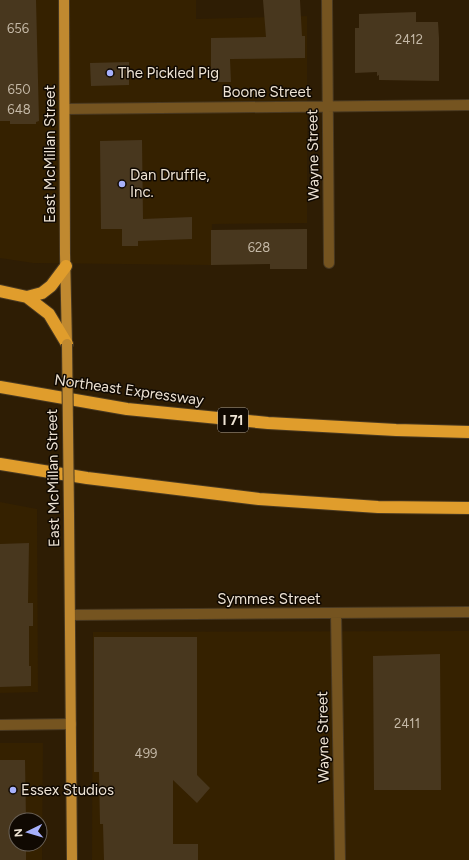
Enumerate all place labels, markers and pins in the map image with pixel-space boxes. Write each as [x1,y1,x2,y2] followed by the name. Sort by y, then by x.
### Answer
[118,64,219,82] place label: The Pickled Pig
[105,68,115,78] marker: The Pickled Pig
[130,166,210,201] place label: Dan Druffle, Inc.
[117,179,127,189] marker: Dan Druffle, Inc.
[21,781,114,799] place label: Essex Studios
[8,785,18,795] marker: Essex Studios

